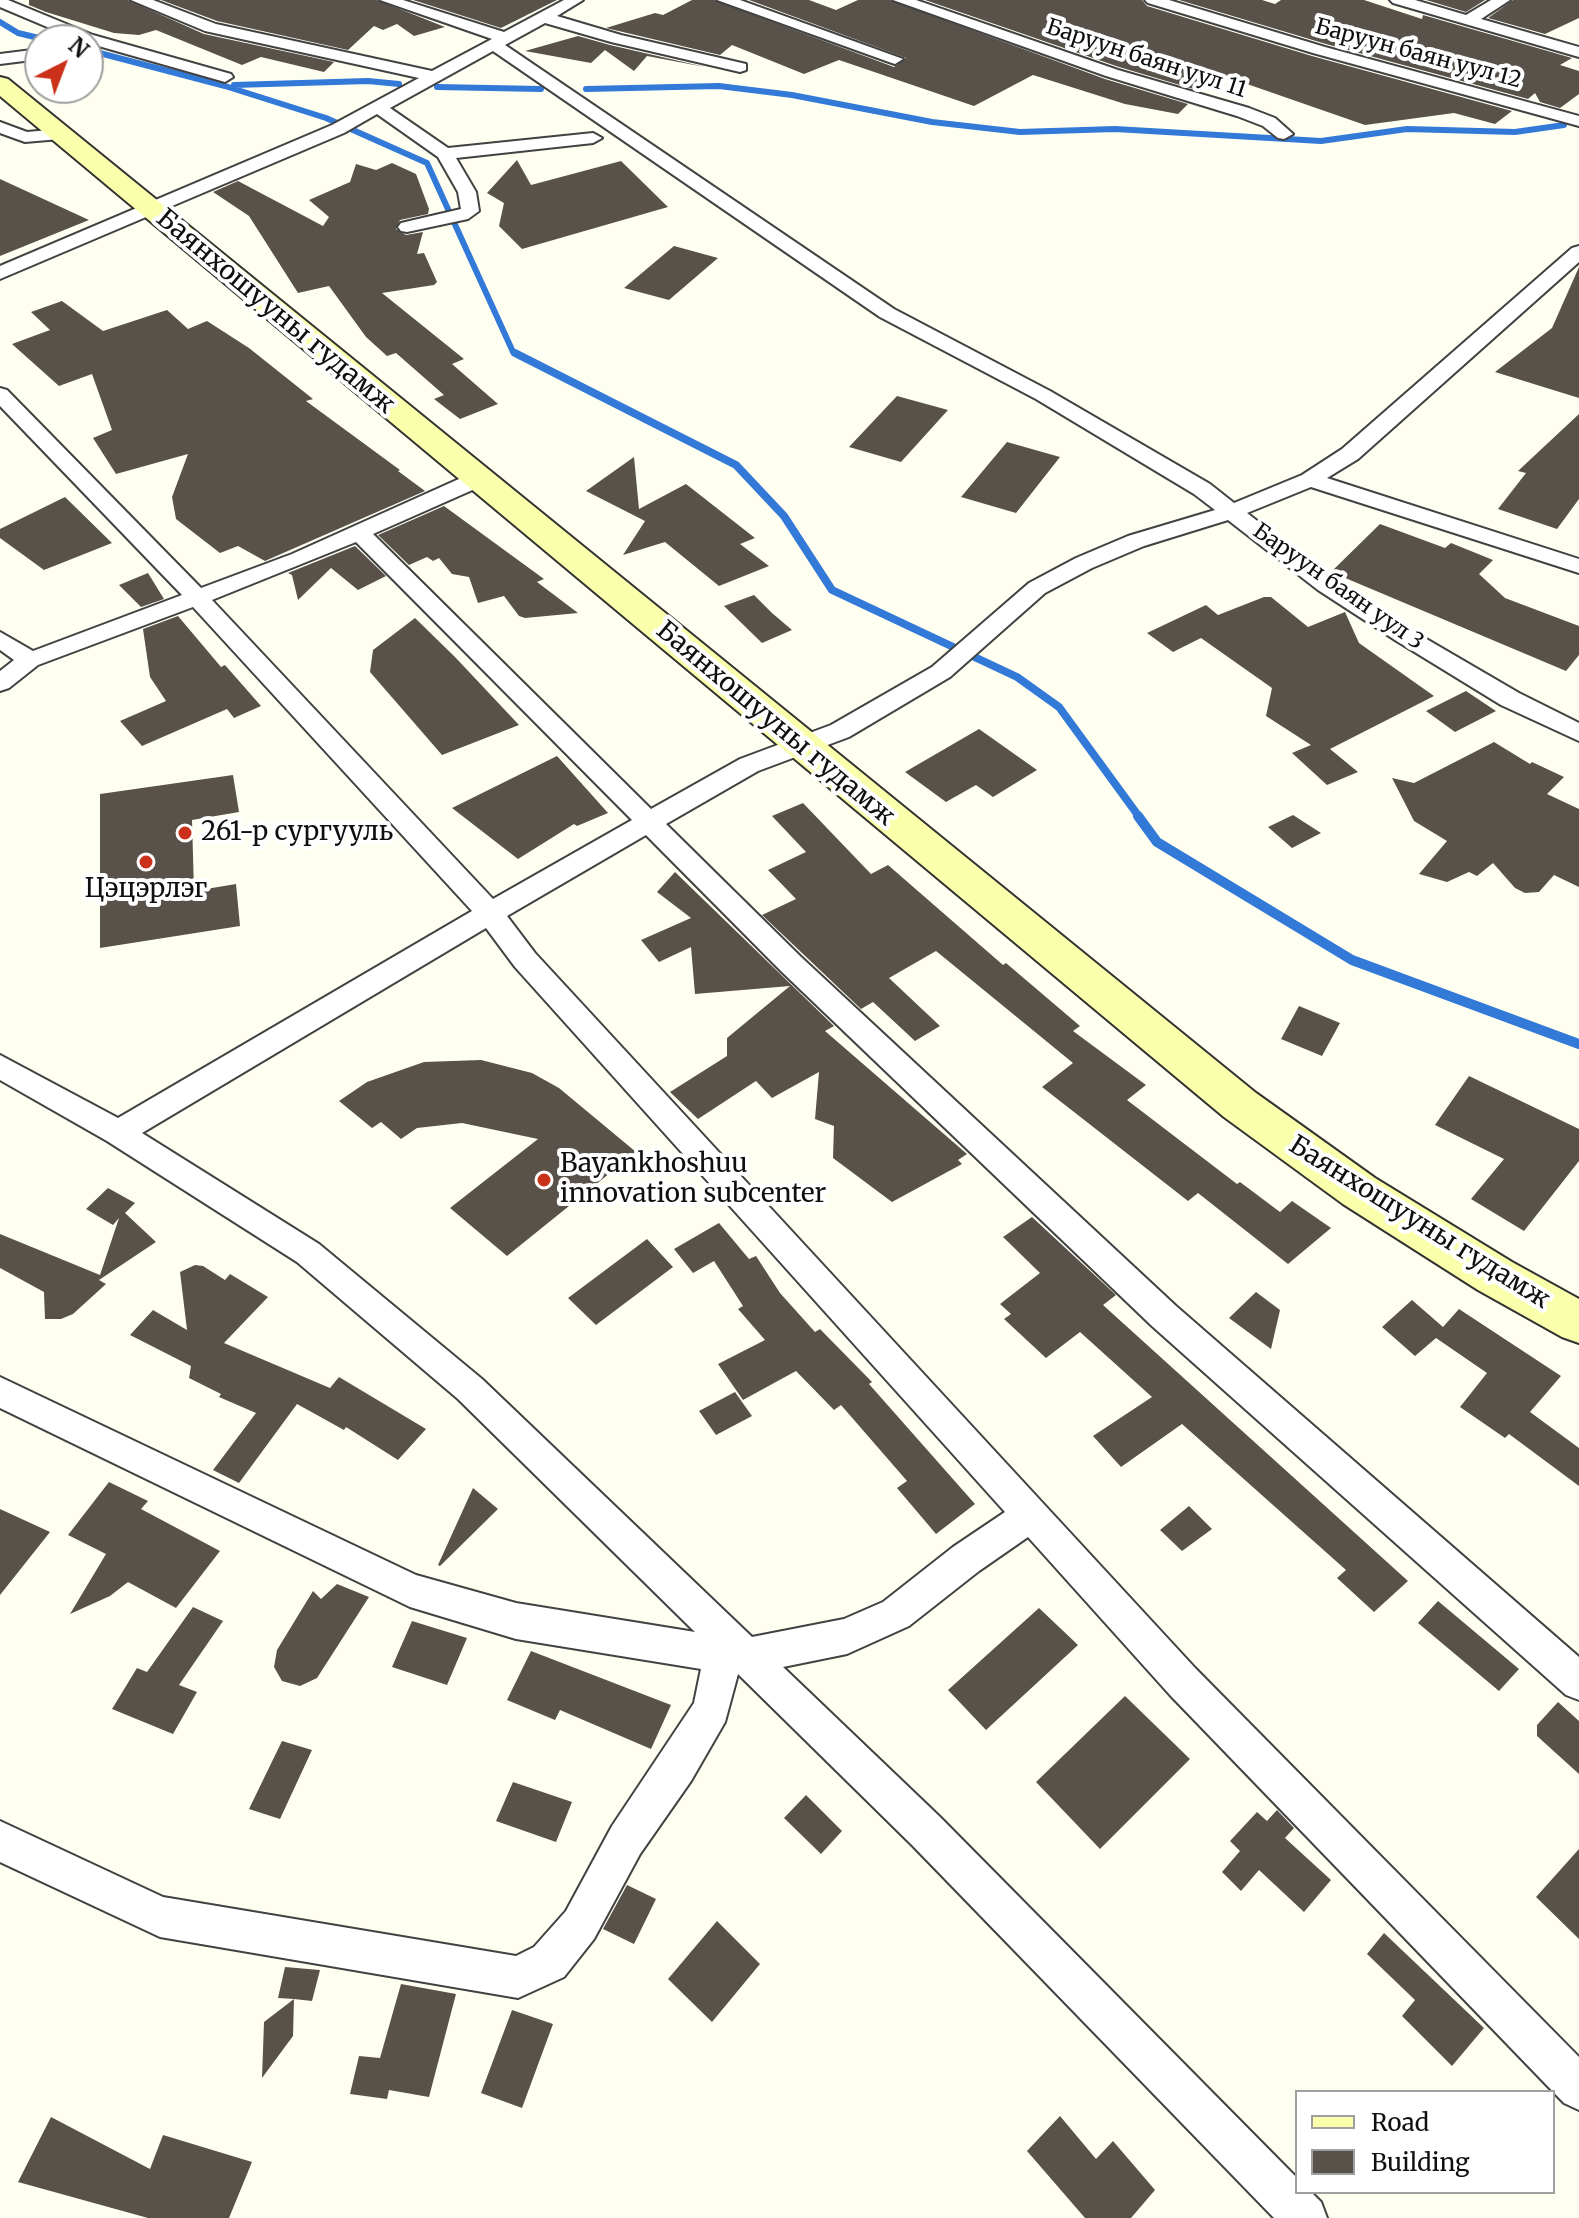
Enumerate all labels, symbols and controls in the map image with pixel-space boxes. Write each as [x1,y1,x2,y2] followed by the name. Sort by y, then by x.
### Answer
[1043,14,1249,104] street label: Баруун баян уул 11
[1312,14,1524,94] street label: Баруун баян уул 12
[24,24,104,104] north arrow
[63,31,95,64] text: N
[149,203,401,421] street label: Баянхошууны гудамж
[1248,518,1428,656] street label: Баруун баян уул 3
[649,615,901,833] street label: Баянхошууны гудамж
[201,817,393,849] place label: 261-р сургууль
[176,824,194,842] marker: 261-р сургууль
[137,853,155,871] marker: Цэцэрлэг
[85,874,207,906] place label: Цэцэрлэг
[1283,1130,1555,1316] street label: Баянхошууны гудамж
[560,1149,826,1210] place label: Bayankhoshuu innovation subcenter
[535,1171,553,1189] marker: Bayankhoshuu innovation subcenter
[1295,2090,1555,2194] legend
[1371,2107,1429,2138] text: Road
[1371,2147,1470,2178] text: Building

